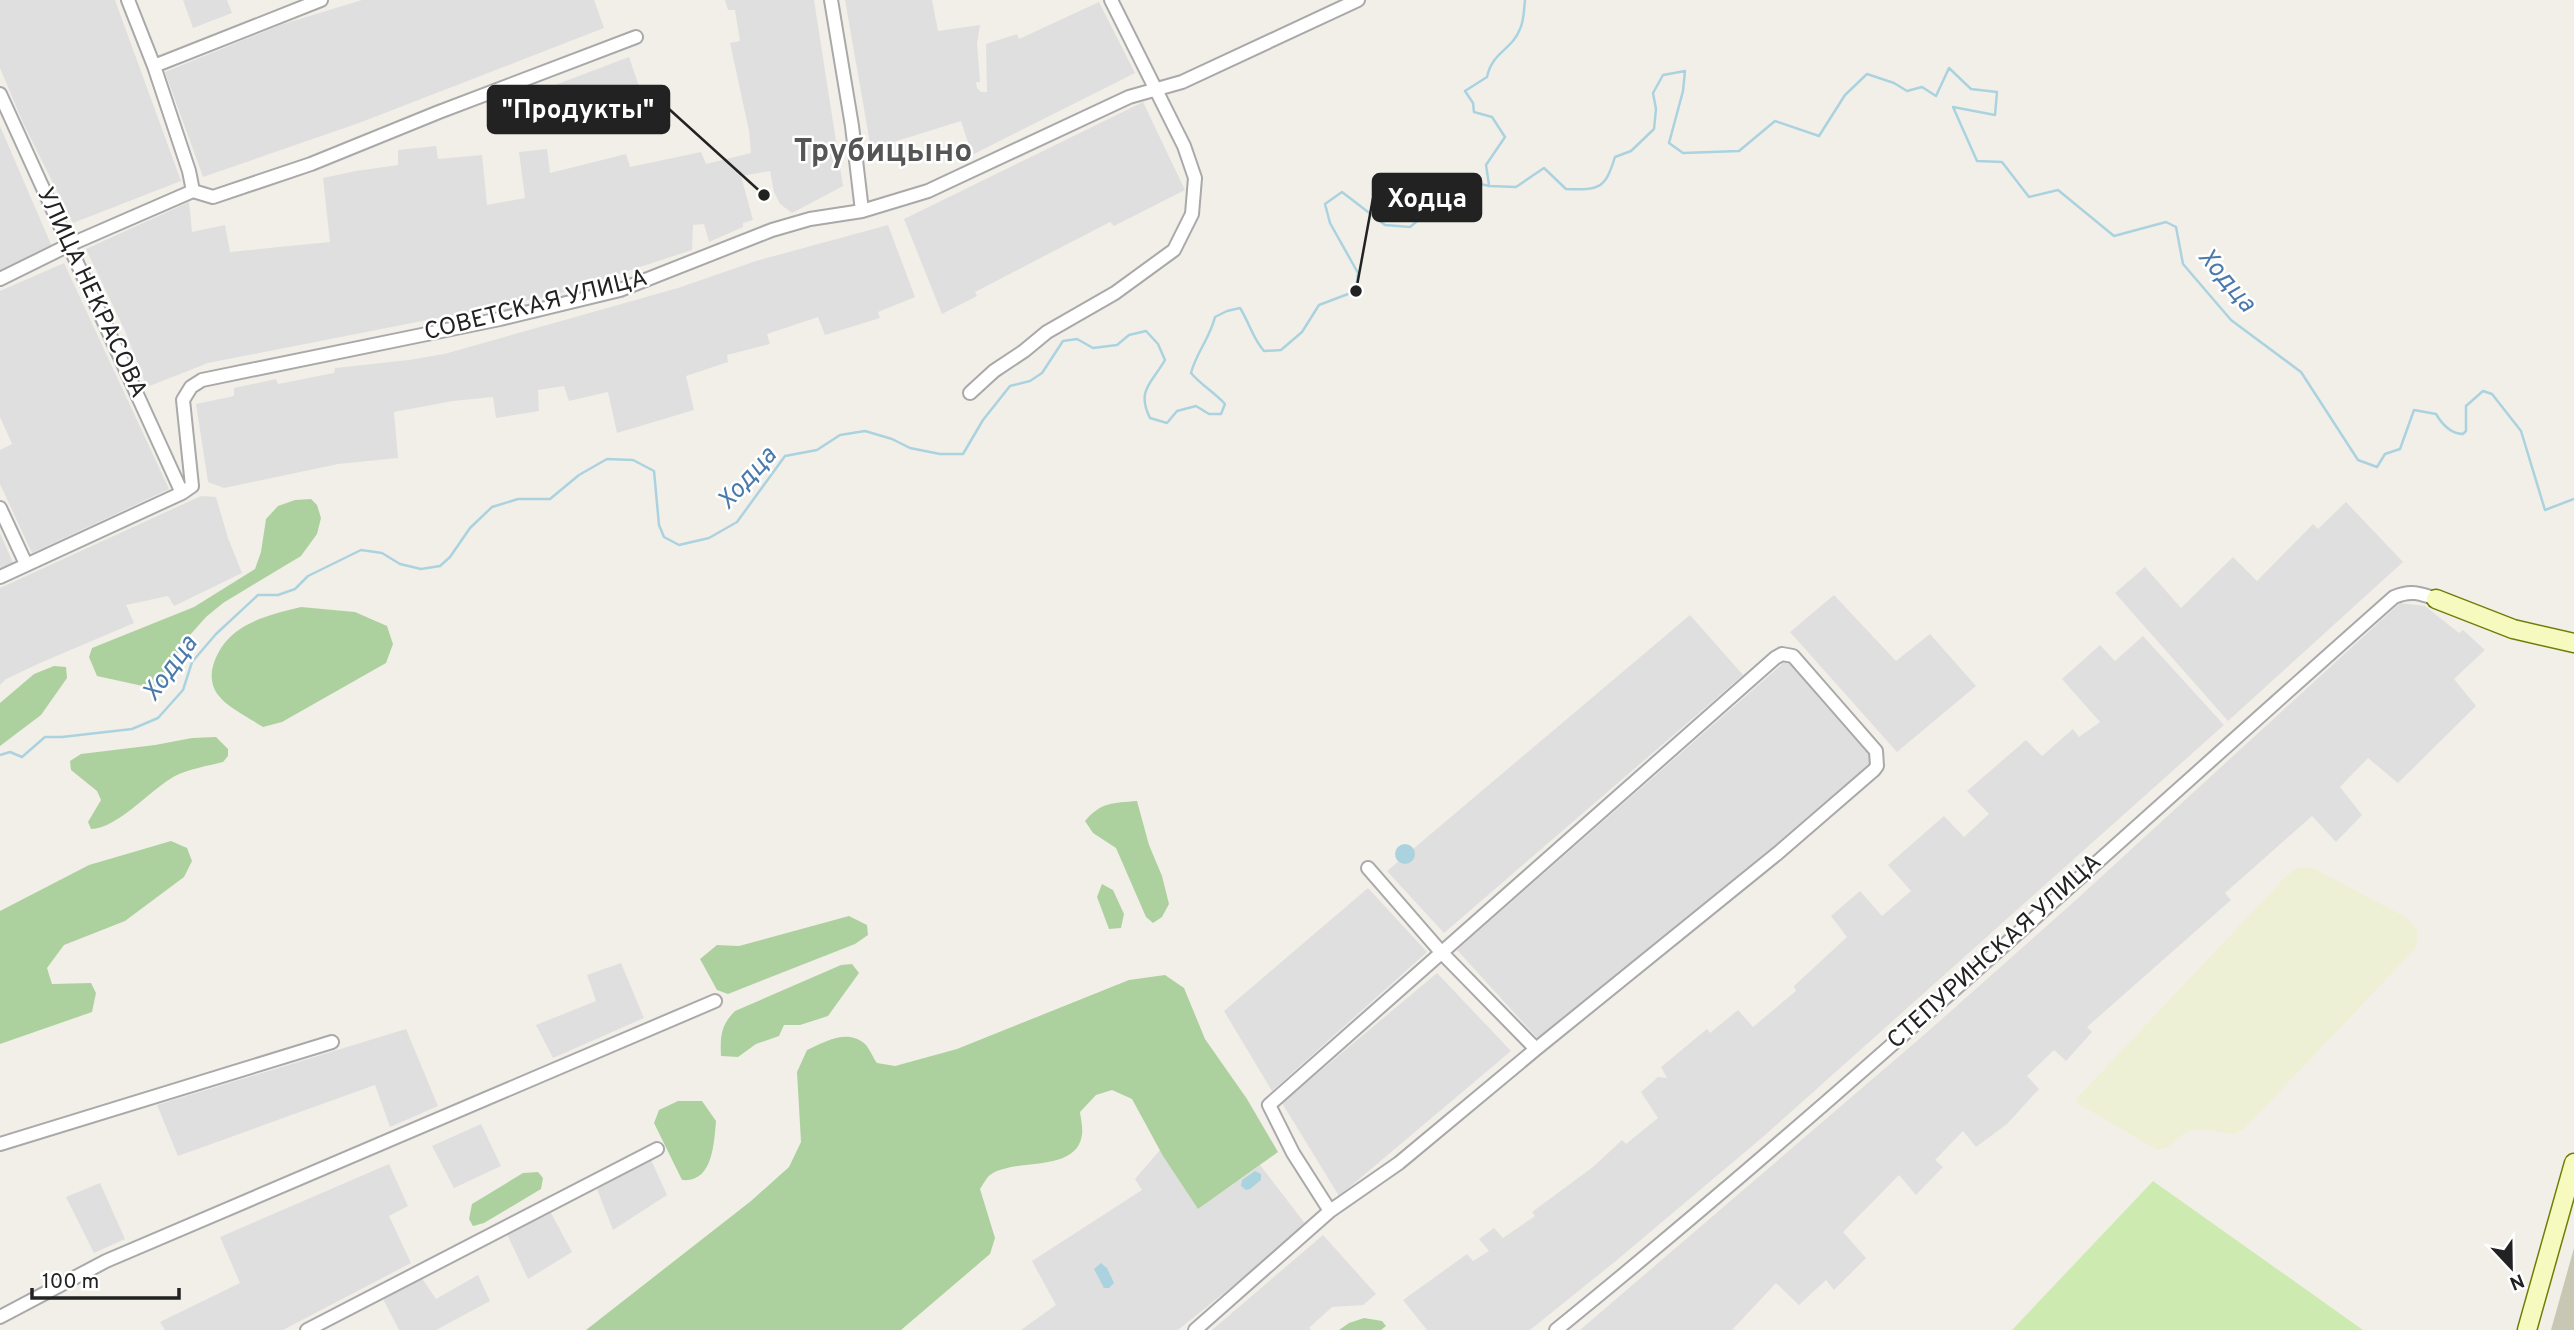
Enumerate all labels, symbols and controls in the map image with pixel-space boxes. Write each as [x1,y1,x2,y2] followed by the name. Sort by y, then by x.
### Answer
[488,86,669,133] callout: "Продукты"
[502,95,654,128] text: "Продукты"
[794,133,972,173] district label: Трубицыно
[1373,174,1481,221] callout: Ходца
[29,183,153,403] street label: УЛИЦА НЕКРАСОВА
[1387,184,1467,217] text: Ходца
[2190,242,2263,320] water label: Ходца
[421,264,651,348] street label: СОВЕТСКАЯ УЛИЦА
[711,440,785,518] water label: Ходца
[136,629,206,709] water label: Ходца
[1882,848,2108,1056] street label: СТЕПУРИНСКАЯ УЛИЦА
[2476,1232,2546,1302] north arrow
[32,1256,178,1300] scale bar
[2506,1267,2527,1295] text: N
[42,1269,99,1296] text: 100 m

